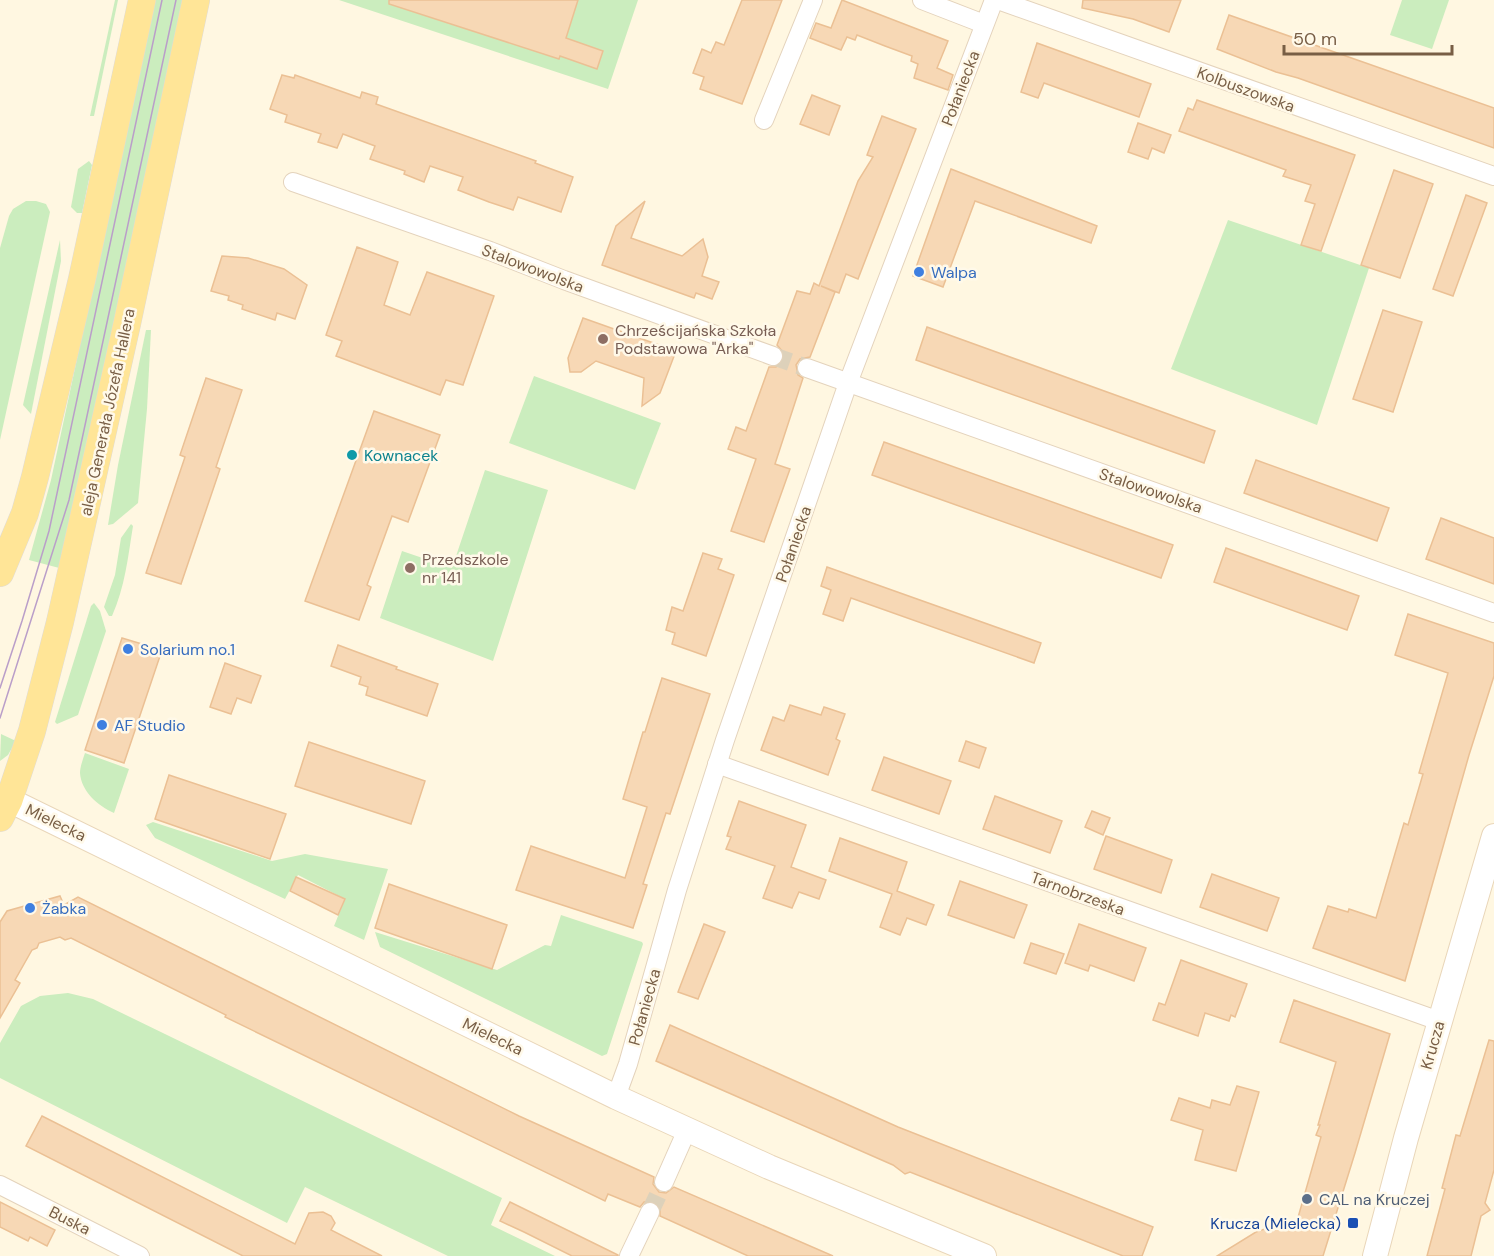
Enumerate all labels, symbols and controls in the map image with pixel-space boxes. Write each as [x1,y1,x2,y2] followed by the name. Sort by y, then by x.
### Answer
[1284,18,1452,56] scale bar
[1293,27,1337,51] text: 50 m
[937,48,984,129] street label: Połaniecka
[1194,62,1298,117] street label: Kolbuszowska
[479,239,587,298] street label: Stalowowolska
[931,262,977,283] place label: Walpa
[912,265,926,279] marker: Walpa
[75,306,140,518] street label: aleja Generała Józefa Hallera
[615,320,776,359] place label: Chrześcijańska Szkoła Podstawowa "Arka"
[596,332,610,346] marker: Chrześcijańska Szkoła Podstawowa "Arka"
[364,445,438,466] place label: Kownacek
[345,448,359,462] marker: Kownacek
[1096,463,1205,518] street label: Stalowowolska
[771,503,816,585] street label: Połaniecka
[422,549,509,588] place label: Przedszkole nr 141
[403,561,417,575] marker: Przedszkole nr 141
[140,639,235,660] place label: Solarium no.1
[121,642,135,656] marker: Solarium no.1
[114,715,186,736] place label: AF Studio
[95,718,109,732] marker: AF Studio
[22,799,90,846] street label: Mielecka
[1028,867,1128,920] street label: Tarnobrzeska
[42,898,86,919] place label: Żabka
[23,901,37,915] marker: Żabka
[623,966,665,1048] street label: Połaniecka
[459,1013,527,1060] street label: Mielecka
[1416,1018,1449,1072] street label: Krucza
[1319,1189,1430,1210] place label: CAL na Kruczej
[1300,1192,1314,1206] marker: CAL na Kruczej
[46,1201,94,1240] street label: Buska
[1210,1213,1341,1234] place label: Krucza (Mielecka)
[1346,1216,1360,1230] marker: Krucza (Mielecka)

